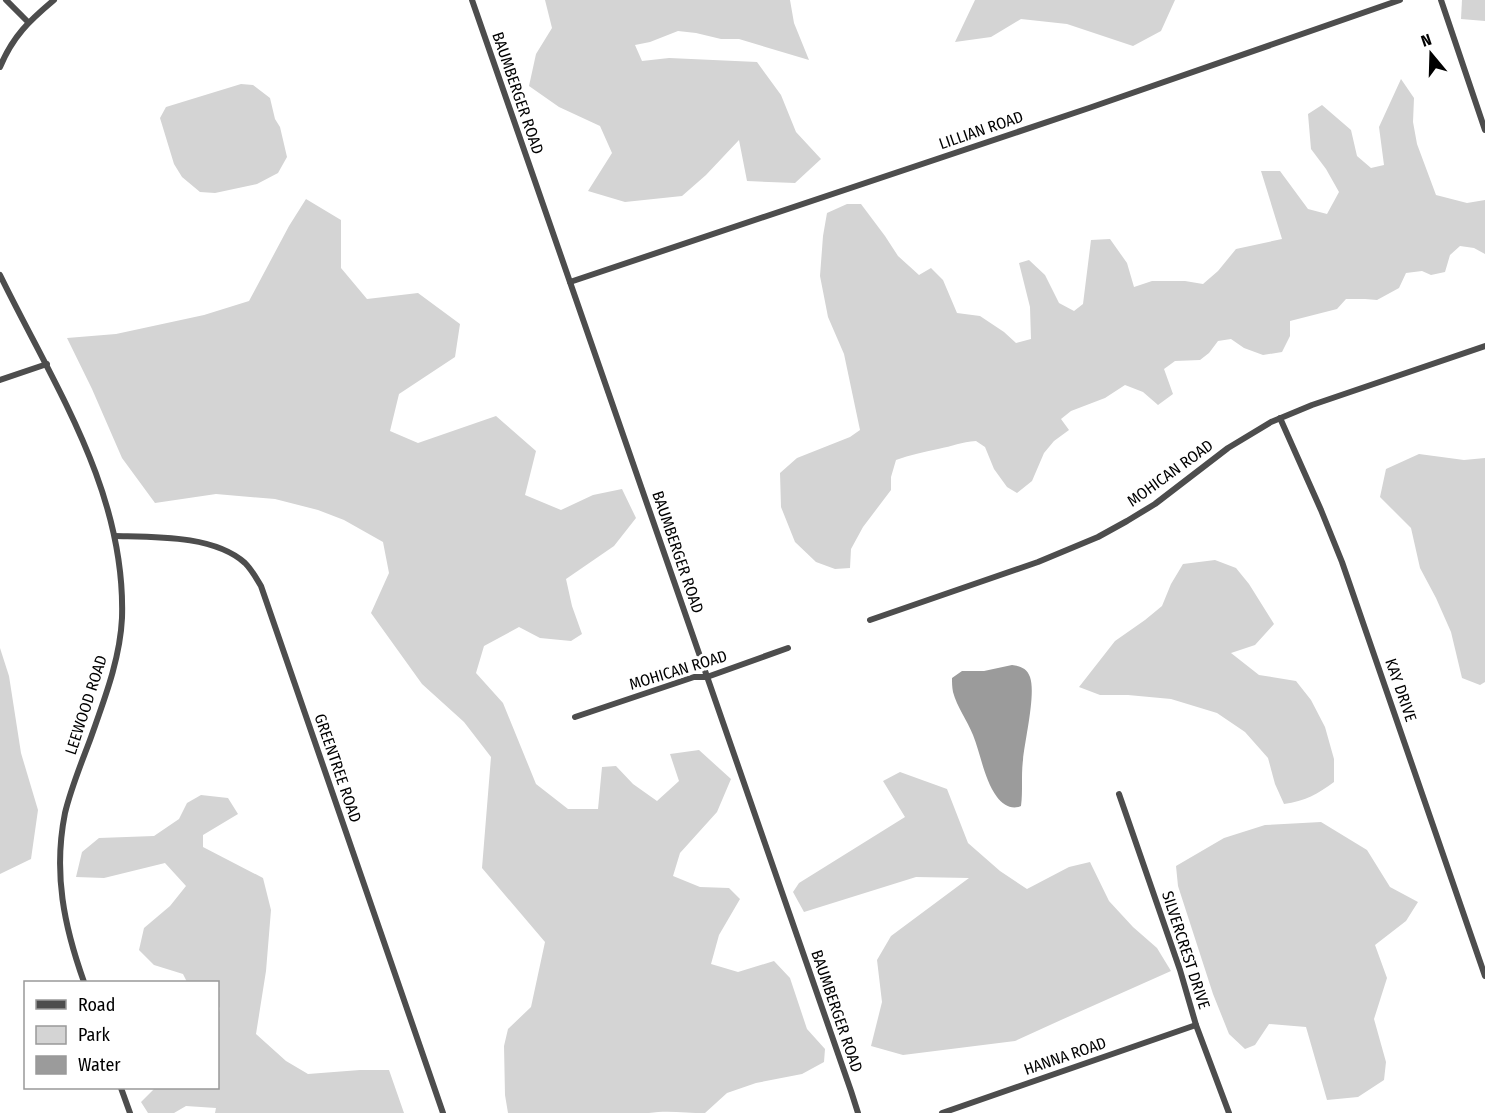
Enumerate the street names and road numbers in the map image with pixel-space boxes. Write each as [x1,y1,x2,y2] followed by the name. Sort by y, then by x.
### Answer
[488,29,548,157] street label: BAUMBERGER ROAD
[936,107,1026,153] street label: LILLIAN ROAD
[1123,436,1217,510] street label: MOHICAN ROAD
[648,488,708,616] street label: BAUMBERGER ROAD
[627,646,729,694] street label: MOHICAN ROAD
[61,653,111,757] street label: LEEWOOD ROAD
[1381,656,1421,724] street label: KAY DRIVE
[311,711,365,825] street label: GREENTREE ROAD
[1158,889,1214,1011] street label: SILVERCREST DRIVE
[807,947,867,1075] street label: BAUMBERGER ROAD
[1021,1033,1109,1079] street label: HANNA ROAD

